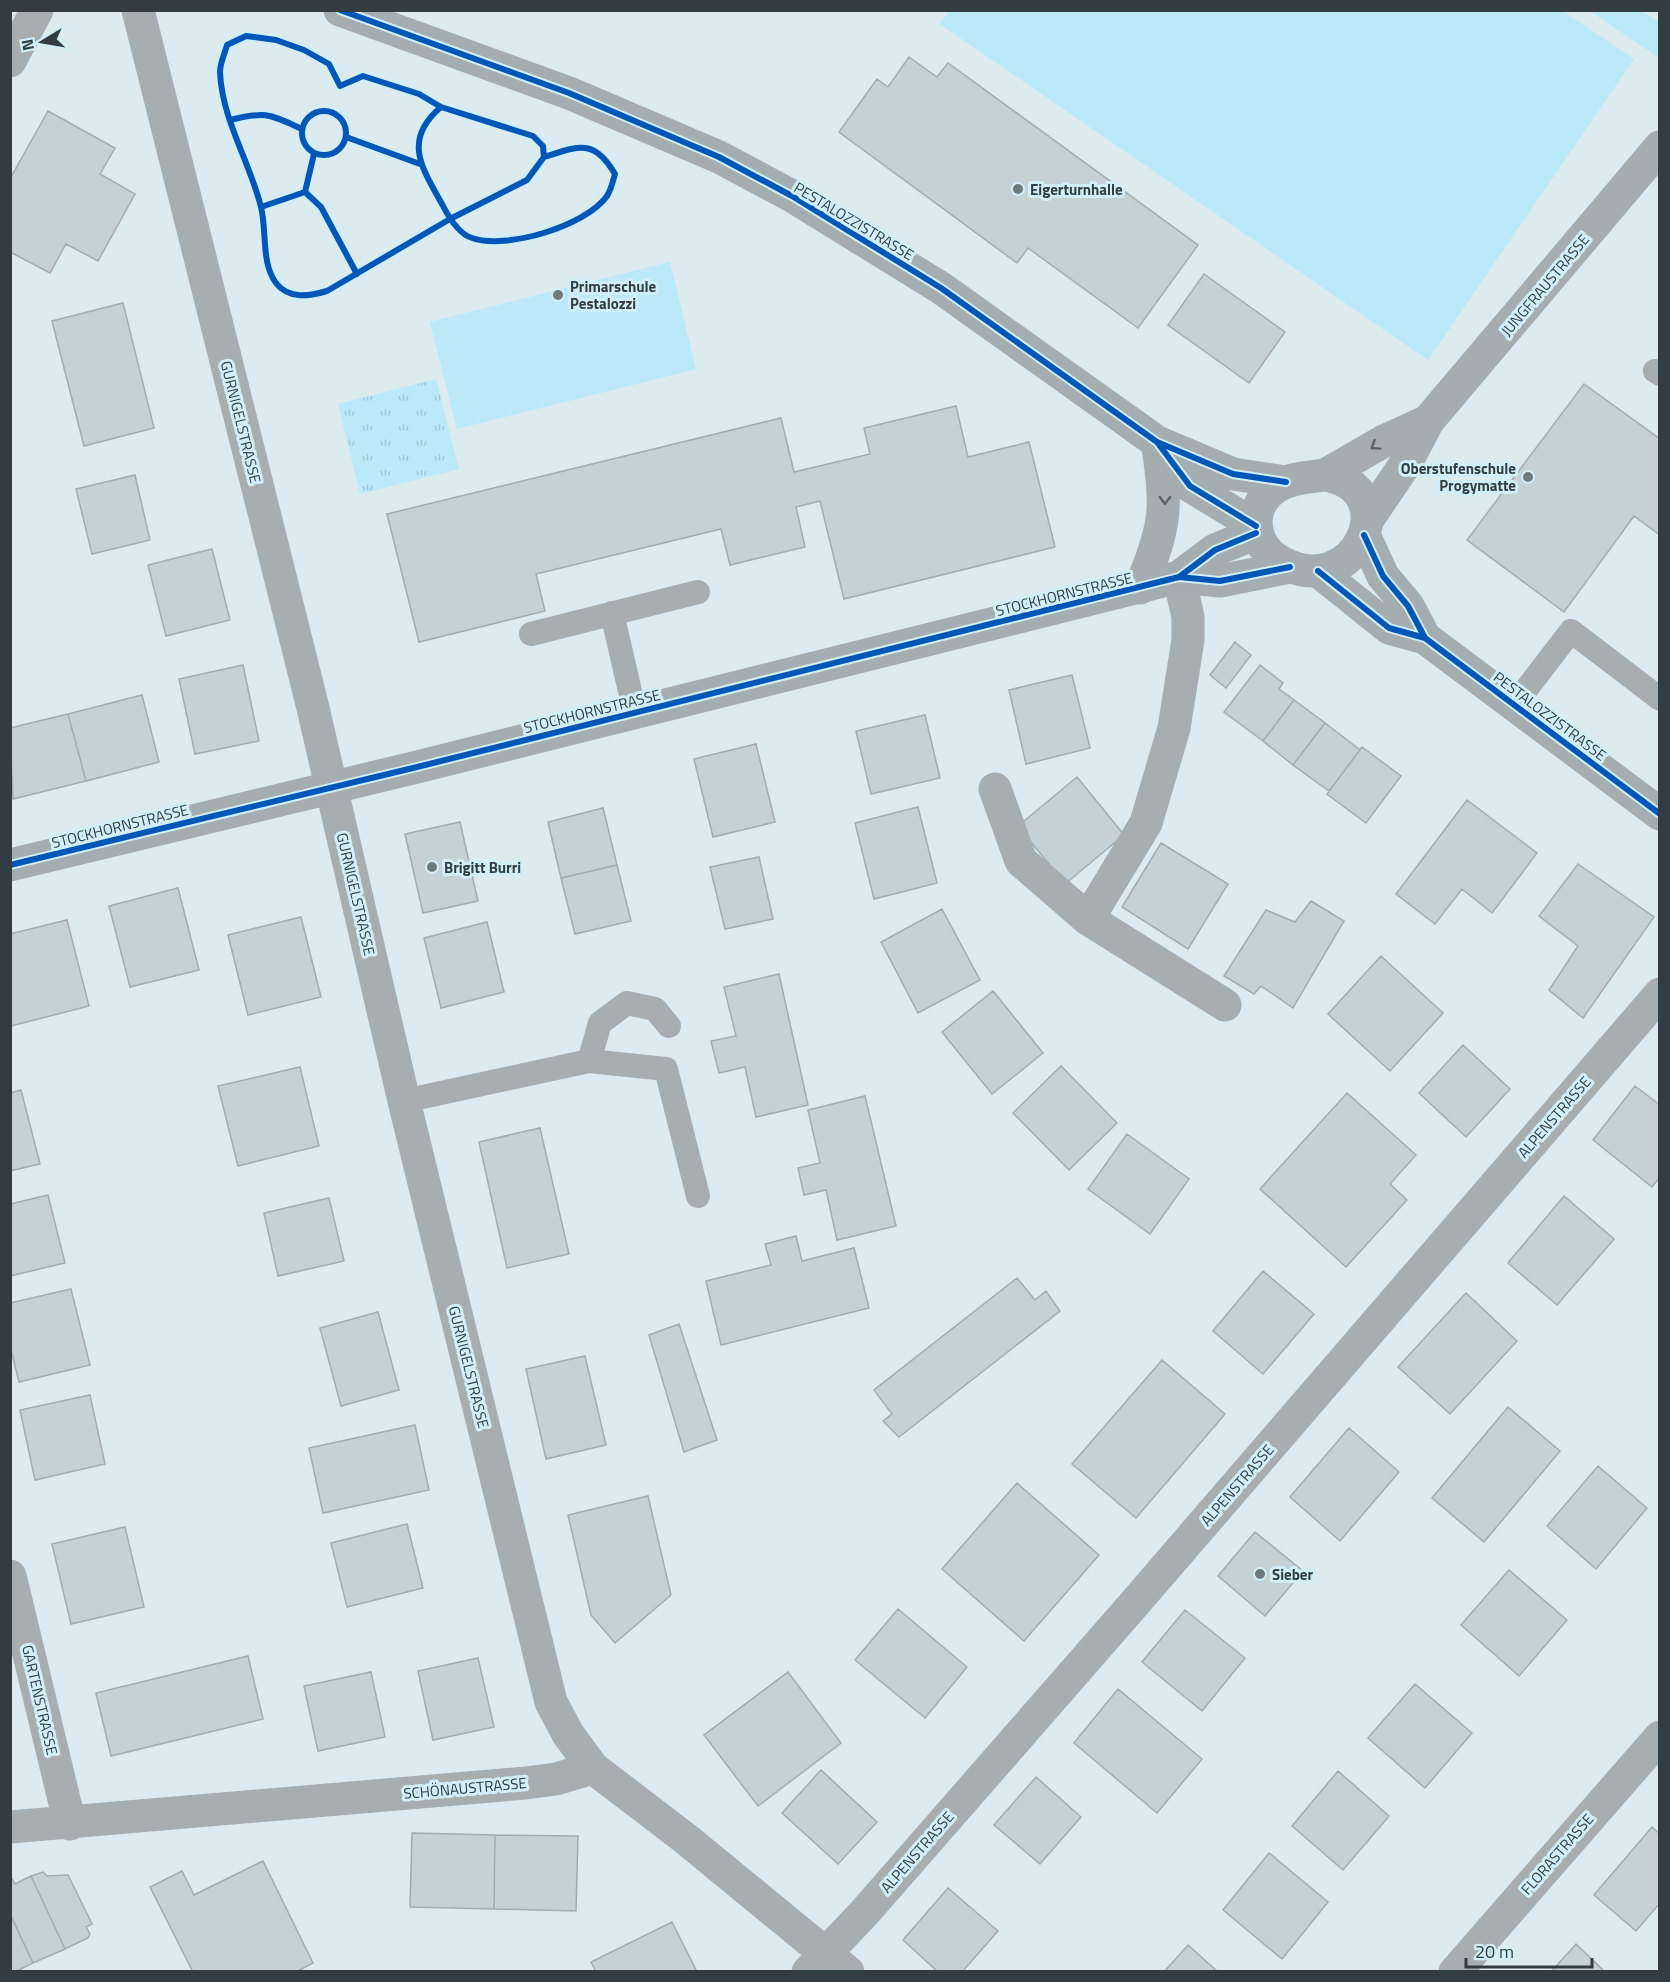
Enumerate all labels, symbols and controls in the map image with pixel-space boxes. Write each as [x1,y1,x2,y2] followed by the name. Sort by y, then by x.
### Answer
[12,12,72,72] north arrow
[14,37,40,53] text: N
[790,176,918,266] street label: PESTALOZZISTRASSE
[1030,178,1123,201] place label: Eigerturnhalle
[1011,182,1025,196] marker: Eigerturnhalle
[1495,229,1595,341] street label: JUNGFRAUSTRASSE
[570,275,657,315] place label: Primarschule Pestalozzi
[551,288,565,302] marker: Primarschule Pestalozzi
[215,358,267,486] street label: GURNIGELSTRASSE
[1371,439,1382,450] one-way arrow
[1401,457,1516,497] place label: Oberstufenschule Progymatte
[1521,470,1535,484] marker: Oberstufenschule Progymatte
[1159,496,1171,505] one-way arrow
[993,566,1135,622] street label: STOCKHORNSTRASSE
[1489,666,1611,766] street label: PESTALOZZISTRASSE
[521,683,663,739] street label: STOCKHORNSTRASSE
[49,798,191,854] street label: STOCKHORNSTRASSE
[331,830,381,958] street label: GURNIGELSTRASSE
[444,856,521,879] place label: Brigitt Burri
[425,860,439,874] marker: Brigitt Burri
[1512,1071,1596,1163] street label: ALPENSTRASSE
[443,1303,495,1431] street label: GURNIGELSTRASSE
[1195,1439,1279,1531] street label: ALPENSTRASSE
[1272,1563,1313,1586] place label: Sieber
[1253,1567,1267,1581] marker: Sieber
[16,1643,64,1757] street label: GARTENSTRASSE
[402,1771,528,1805] street label: SCHÖNAUSTRASSE
[875,1806,959,1898] street label: ALPENSTRASSE
[1515,1808,1599,1900] street label: FLORASTRASSE
[1466,1931,1592,1969] scale bar
[1475,1938,1514,1965] text: 20 m

